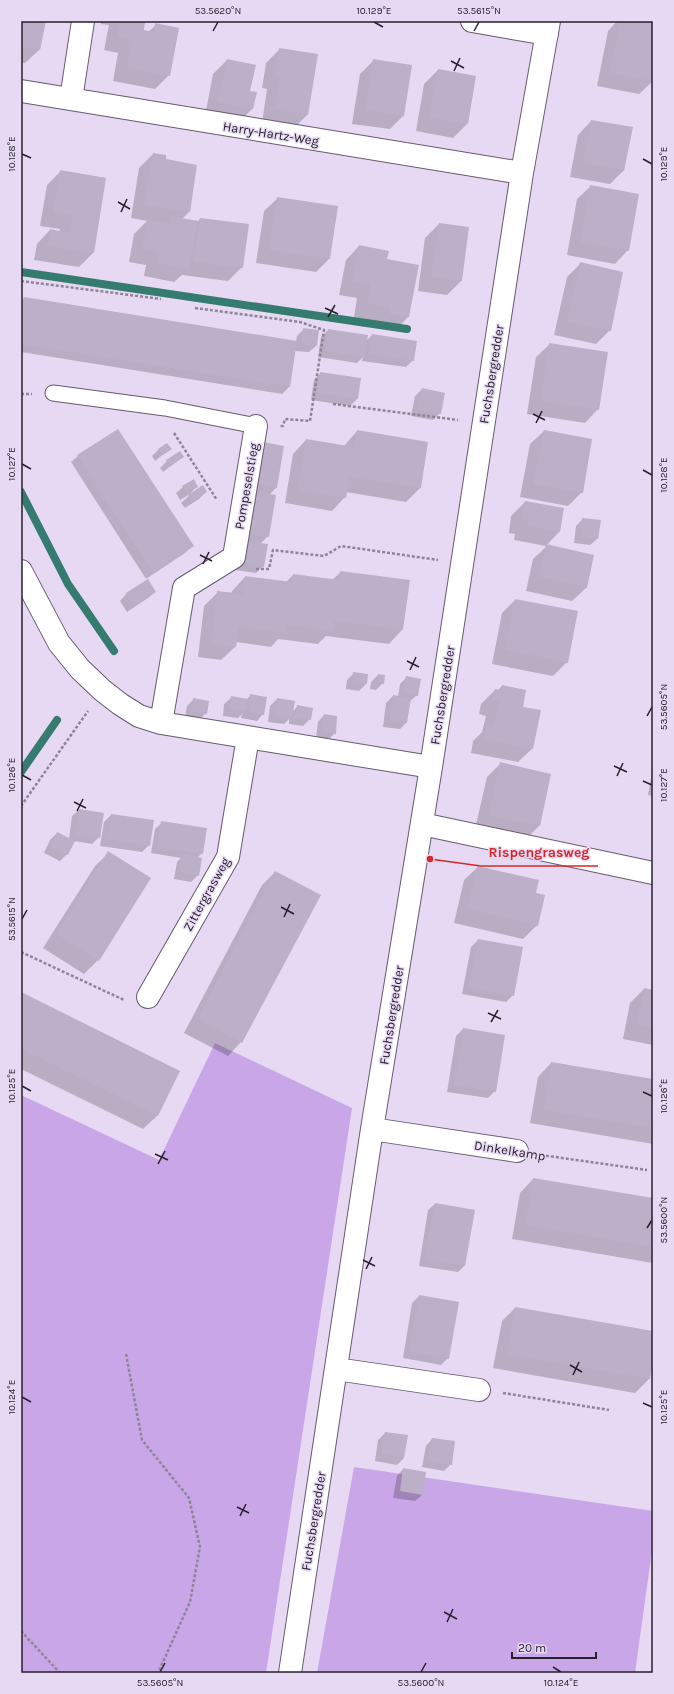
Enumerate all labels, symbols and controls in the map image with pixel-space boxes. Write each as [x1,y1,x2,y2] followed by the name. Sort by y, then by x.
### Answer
[195,5,241,17] text: 53.5620°N
[357,5,391,17] text: 10.129°E
[457,5,501,17] text: 53.5615°N
[222,118,321,149] street label: Harry-Hartz-Weg
[6,136,18,172] text: 10.128°E
[658,147,670,181] text: 10.129°E
[476,323,507,425] street label: Fuchsbergredder
[232,441,262,530] street label: Pompeselstieg
[6,447,18,481] text: 10.127°E
[658,457,670,493] text: 10.128°E
[427,644,458,746] street label: Fuchsbergredder
[658,684,670,730] text: 53.5605°N
[6,758,18,792] text: 10.126°E
[658,768,670,802] text: 10.127°E
[481,840,598,866] callout: Rispengrasweg
[488,844,590,861] text: Rispengrasweg
[180,854,233,934] street label: Zittergrasweg
[6,897,18,941] text: 53.5615°N
[376,964,407,1066] street label: Fuchsbergredder
[6,1069,18,1103] text: 10.125°E
[658,1079,670,1113] text: 10.126°E
[473,1137,547,1164] street label: Dinkelkamp
[658,1197,670,1243] text: 53.5600°N
[6,1380,18,1414] text: 10.124°E
[658,1390,670,1424] text: 10.125°E
[298,1470,329,1572] street label: Fuchsbergredder
[512,1634,596,1660] scale bar
[518,1641,546,1655] text: 20 m
[137,1677,183,1689] text: 53.5605°N
[398,1677,444,1689] text: 53.5600°N
[544,1677,578,1689] text: 10.124°E

